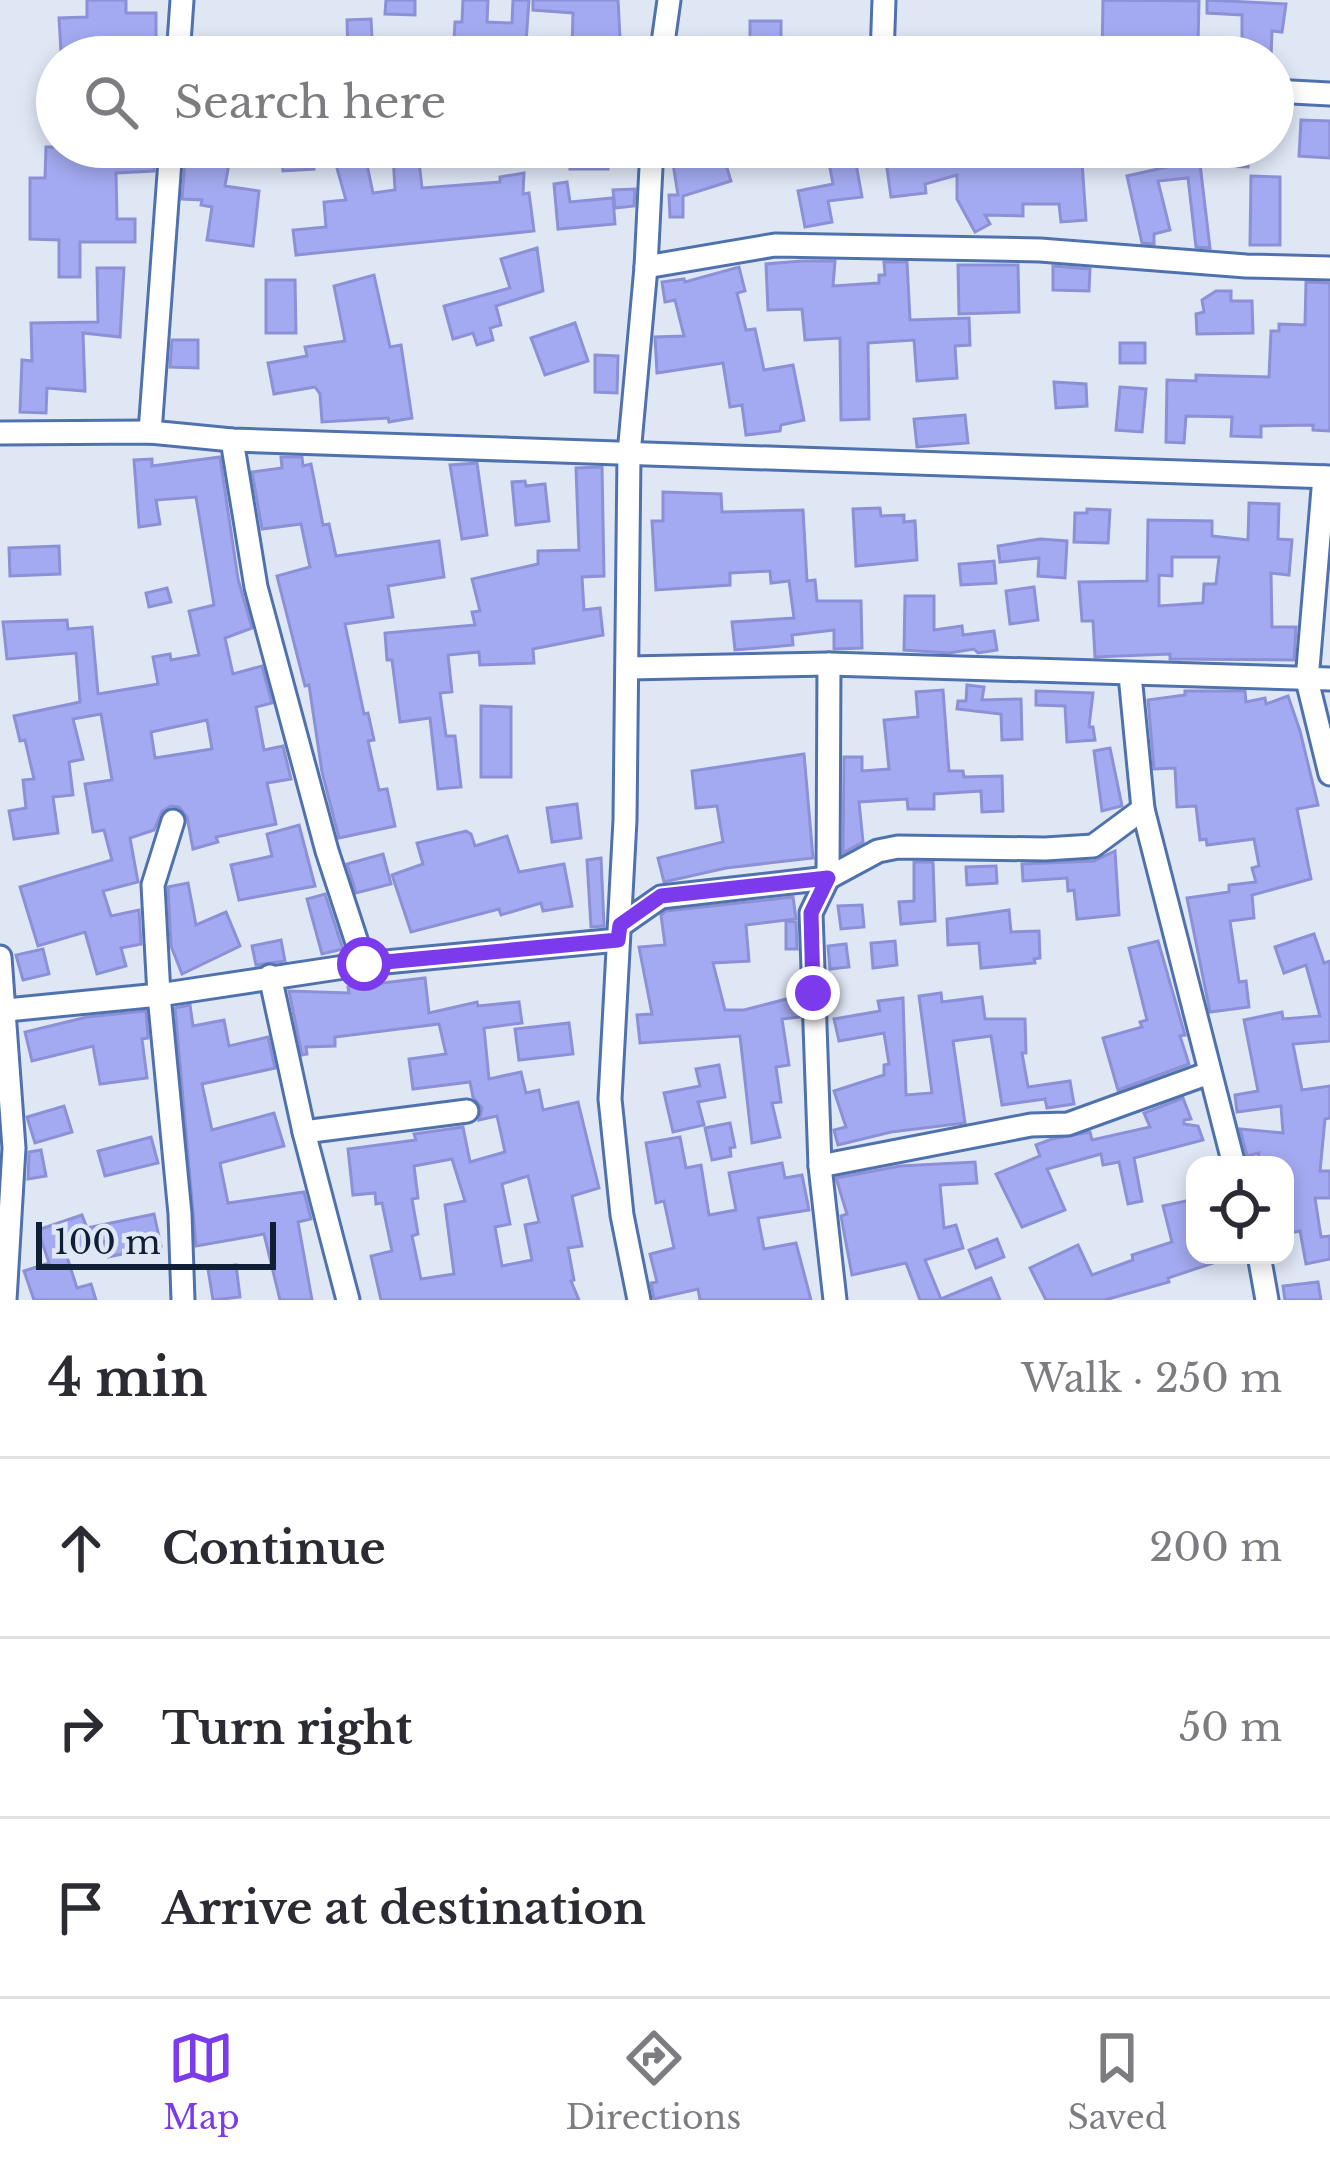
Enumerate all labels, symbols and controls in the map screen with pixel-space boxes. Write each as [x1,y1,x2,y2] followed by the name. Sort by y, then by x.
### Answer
[36,36,1294,168] search box
[78,69,144,135] icon: search
[174,74,446,130] text: Search here
[337,937,391,991] route start
[786,966,840,1020] route end
[1186,1156,1294,1264] map controls
[1186,1156,1294,1264] button: locate
[36,1216,276,1269] scale bar
[54,1222,161,1263] text: 100 m
[48,1347,207,1410] text: 4 min
[1021,1354,1282,1403] text: Walk · 250 m
[48,1515,114,1581] icon: ahead
[162,1520,386,1576] text: Continue
[1149,1523,1282,1572] text: 200 m
[48,1695,114,1761] icon: right
[162,1700,412,1756] text: Turn right
[1179,1703,1282,1752] text: 50 m
[48,1875,114,1941] icon: arrive
[162,1880,646,1936] text: Arrive at destination
[163,2025,240,2138] tab: Map
[566,2025,741,2138] tab: Directions
[1067,2025,1167,2138] tab: Saved

